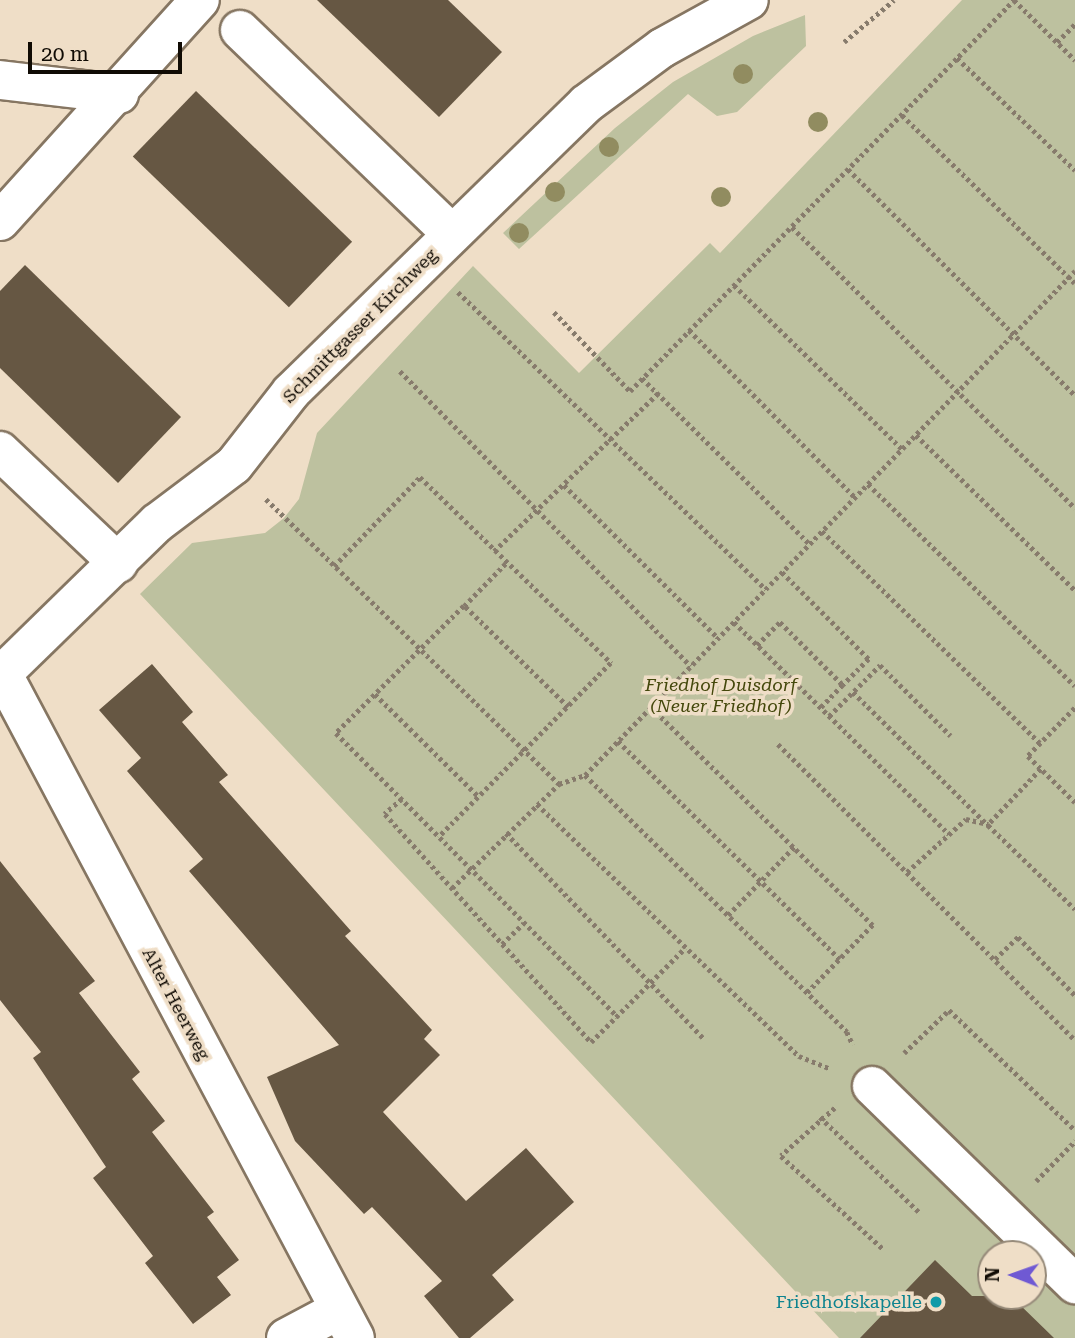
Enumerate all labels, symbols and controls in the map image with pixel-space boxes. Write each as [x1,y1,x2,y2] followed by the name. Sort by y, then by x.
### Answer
[32,28,186,72] scale bar
[41,42,89,66] text: 20 m
[278,244,442,408] street label: Schmittgasser Kirchweg
[645,675,797,718] park label: Friedhof Duisdorf (Neuer Friedhof)
[137,944,215,1064] street label: Alter Heerweg
[977,1240,1047,1310] north arrow
[981,1267,1004,1282] text: N
[776,1291,922,1313] place label: Friedhofskapelle
[928,1294,944,1310] marker: Friedhofskapelle

